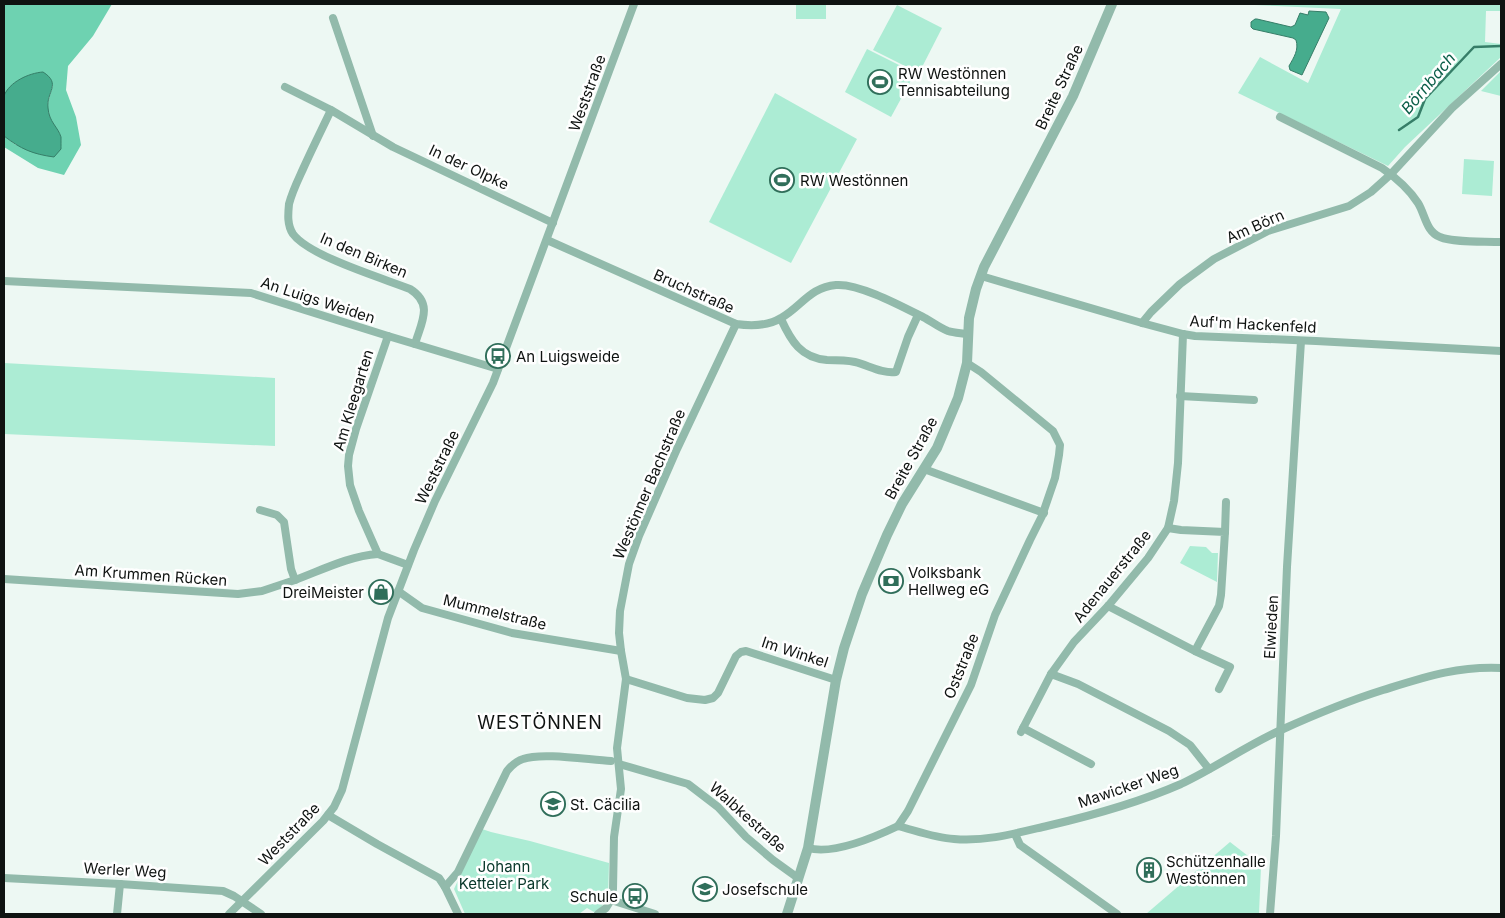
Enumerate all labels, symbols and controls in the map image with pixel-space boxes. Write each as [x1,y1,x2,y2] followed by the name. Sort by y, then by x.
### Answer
[1031,41,1087,133] street label: Breite Straße
[1397,48,1459,118] water label: Börnbach
[564,52,610,134] street label: Weststraße
[898,64,1010,100] place label: RW Westönnen Tennisabteilung
[867,69,893,95] sports icon: RW Westönnen Tennisabteilung
[426,140,512,194] street label: In der Olpke
[769,167,795,193] sports icon: RW Westönnen
[800,171,908,190] place label: RW Westönnen
[1223,205,1287,247] street label: Am Börn
[318,228,410,282] street label: In den Birken
[651,265,737,317] street label: Bruchstraße
[258,273,378,327] street label: An Luigs Weiden
[1189,311,1317,337] street label: Auf'm Hackenfeld
[485,343,511,369] bus stop icon: An Luigsweide
[329,347,377,453] street label: Am Kleegarten
[516,347,620,366] place label: An Luigsweide
[609,406,689,562] street label: Westönner Bachstraße
[880,413,942,503] street label: Breite Straße
[411,427,463,507] street label: Weststraße
[1069,526,1155,626] street label: Adenauerstraße
[74,560,228,590] street label: Am Krummen Rücken
[908,563,989,599] place label: Volksbank Hellweg eG
[878,568,904,594] bank icon: Volksbank Hellweg eG
[368,579,394,605] shop icon: DreiMeister
[282,583,364,602] place label: DreiMeister
[441,590,549,634] street label: Mummelstraße
[1260,594,1282,660] street label: Elwieden
[939,630,983,702] street label: Oststraße
[759,632,831,672] street label: Im Winkel
[477,711,603,733] district label: WESTÖNNEN
[1075,760,1181,812] street label: Mawicker Weg
[706,778,790,856] street label: Walbkestraße
[540,791,566,817] school or university icon: St. Cäcilia
[570,795,640,814] place label: St. Cäcilia
[254,799,324,869] street label: Weststraße
[1166,852,1266,888] place label: Schützenhalle Westönnen
[459,857,550,893] park label: Johann Ketteler Park
[1136,857,1162,883] building icon: Schützenhalle Westönnen
[83,858,167,882] street label: Werler Weg
[692,876,718,902] school or university icon: Josefschule
[722,880,808,899] place label: Josefschule
[622,883,648,909] bus stop icon: Schule
[570,887,618,906] place label: Schule

